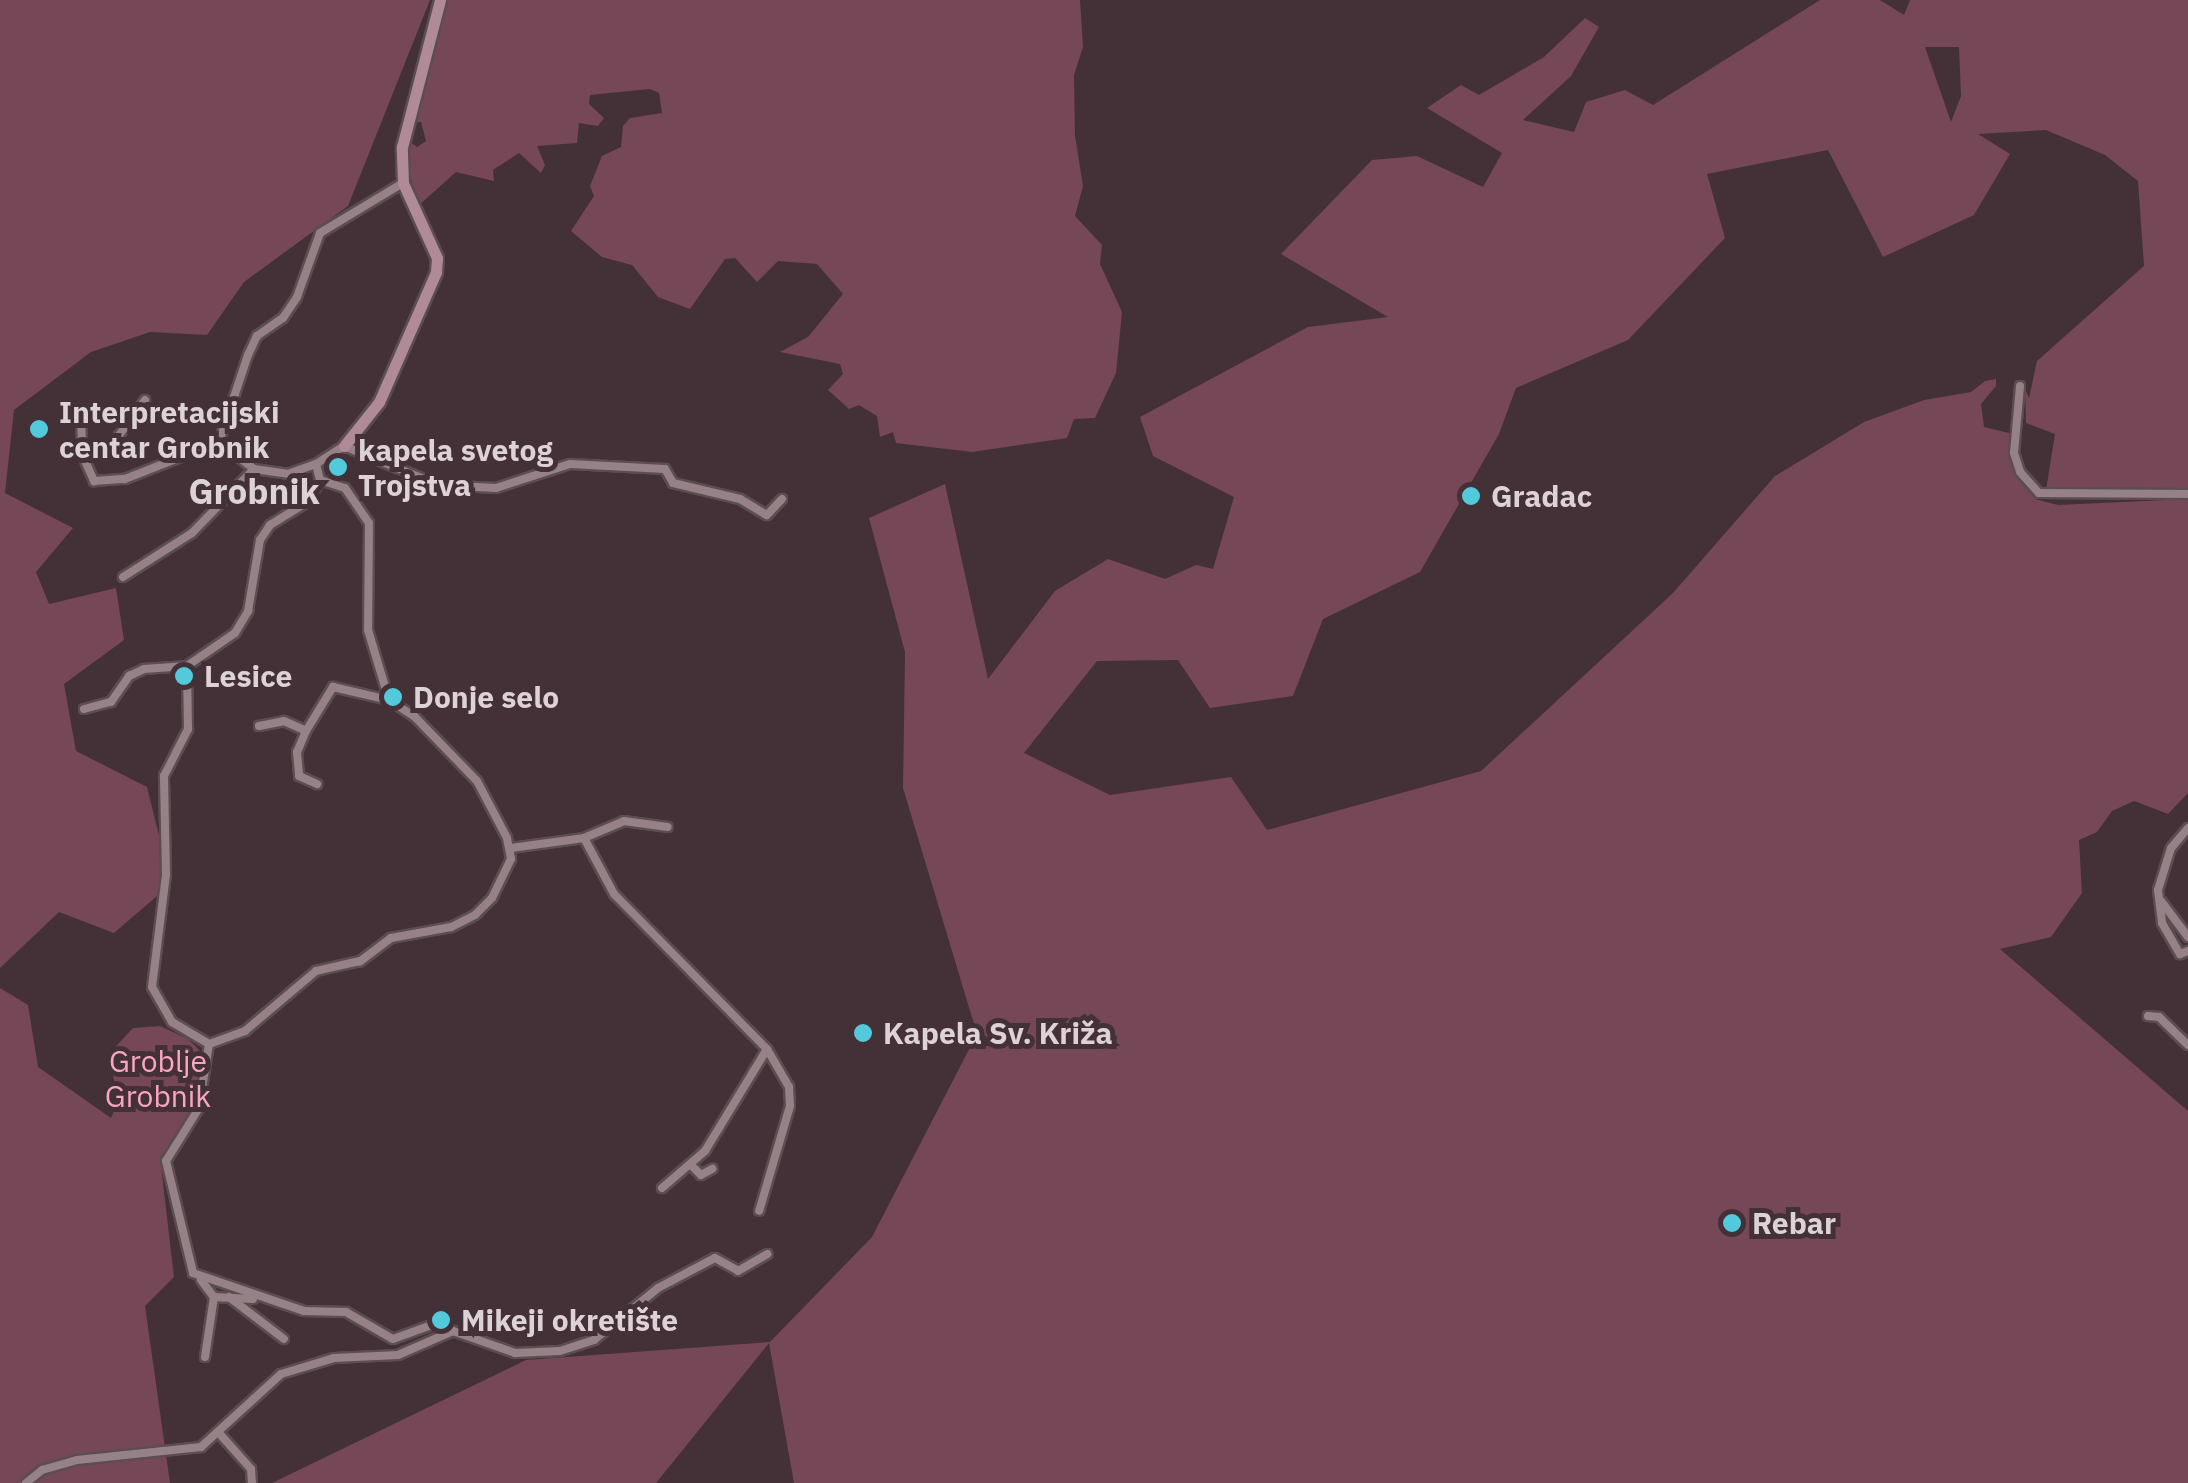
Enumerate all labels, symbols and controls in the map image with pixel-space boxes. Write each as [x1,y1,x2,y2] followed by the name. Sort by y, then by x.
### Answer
[59,394,279,464] place label: Interpretacijski centar Grobnik
[28,418,50,440] marker: Interpretacijski centar Grobnik
[358,432,553,502] place label: kapela svetog Trojstva
[327,456,349,478] marker: kapela svetog Trojstva
[188,470,320,512] district label: Grobnik
[1491,478,1592,514] place label: Gradac
[1460,485,1482,507] marker: Gradac
[204,658,292,694] place label: Lesice
[173,665,195,687] marker: Lesice
[413,679,559,715] place label: Donje selo
[382,686,404,708] marker: Donje selo
[883,1015,1113,1051] place label: Kapela Sv. Križa
[852,1022,874,1044] marker: Kapela Sv. Križa
[105,1043,211,1114] park label: Groblje Grobnik
[1752,1205,1836,1241] place label: Rebar
[1721,1212,1743,1234] marker: Rebar
[461,1302,678,1338] place label: Mikeji okretište
[430,1309,452,1331] marker: Mikeji okretište

